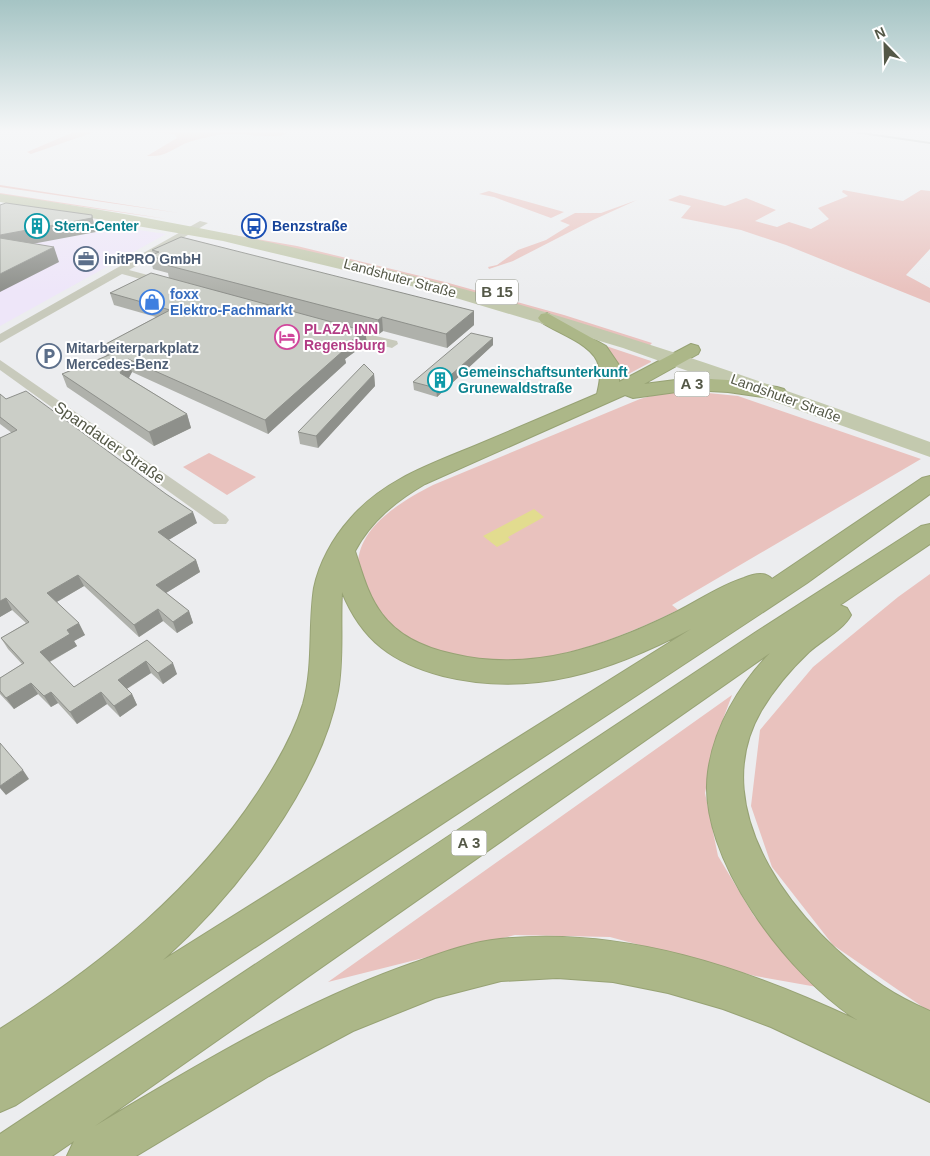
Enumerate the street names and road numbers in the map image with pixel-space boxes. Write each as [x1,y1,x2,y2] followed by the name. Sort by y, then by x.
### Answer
[342,255,458,301] street label: Landshuter Straße
[476,280,518,304] road number: B 15
[729,371,843,425] street label: Landshuter Straße
[674,372,710,396] road number: A 3
[51,398,168,487] street label: Spandauer Straße
[452,830,486,856] road number: A 3

